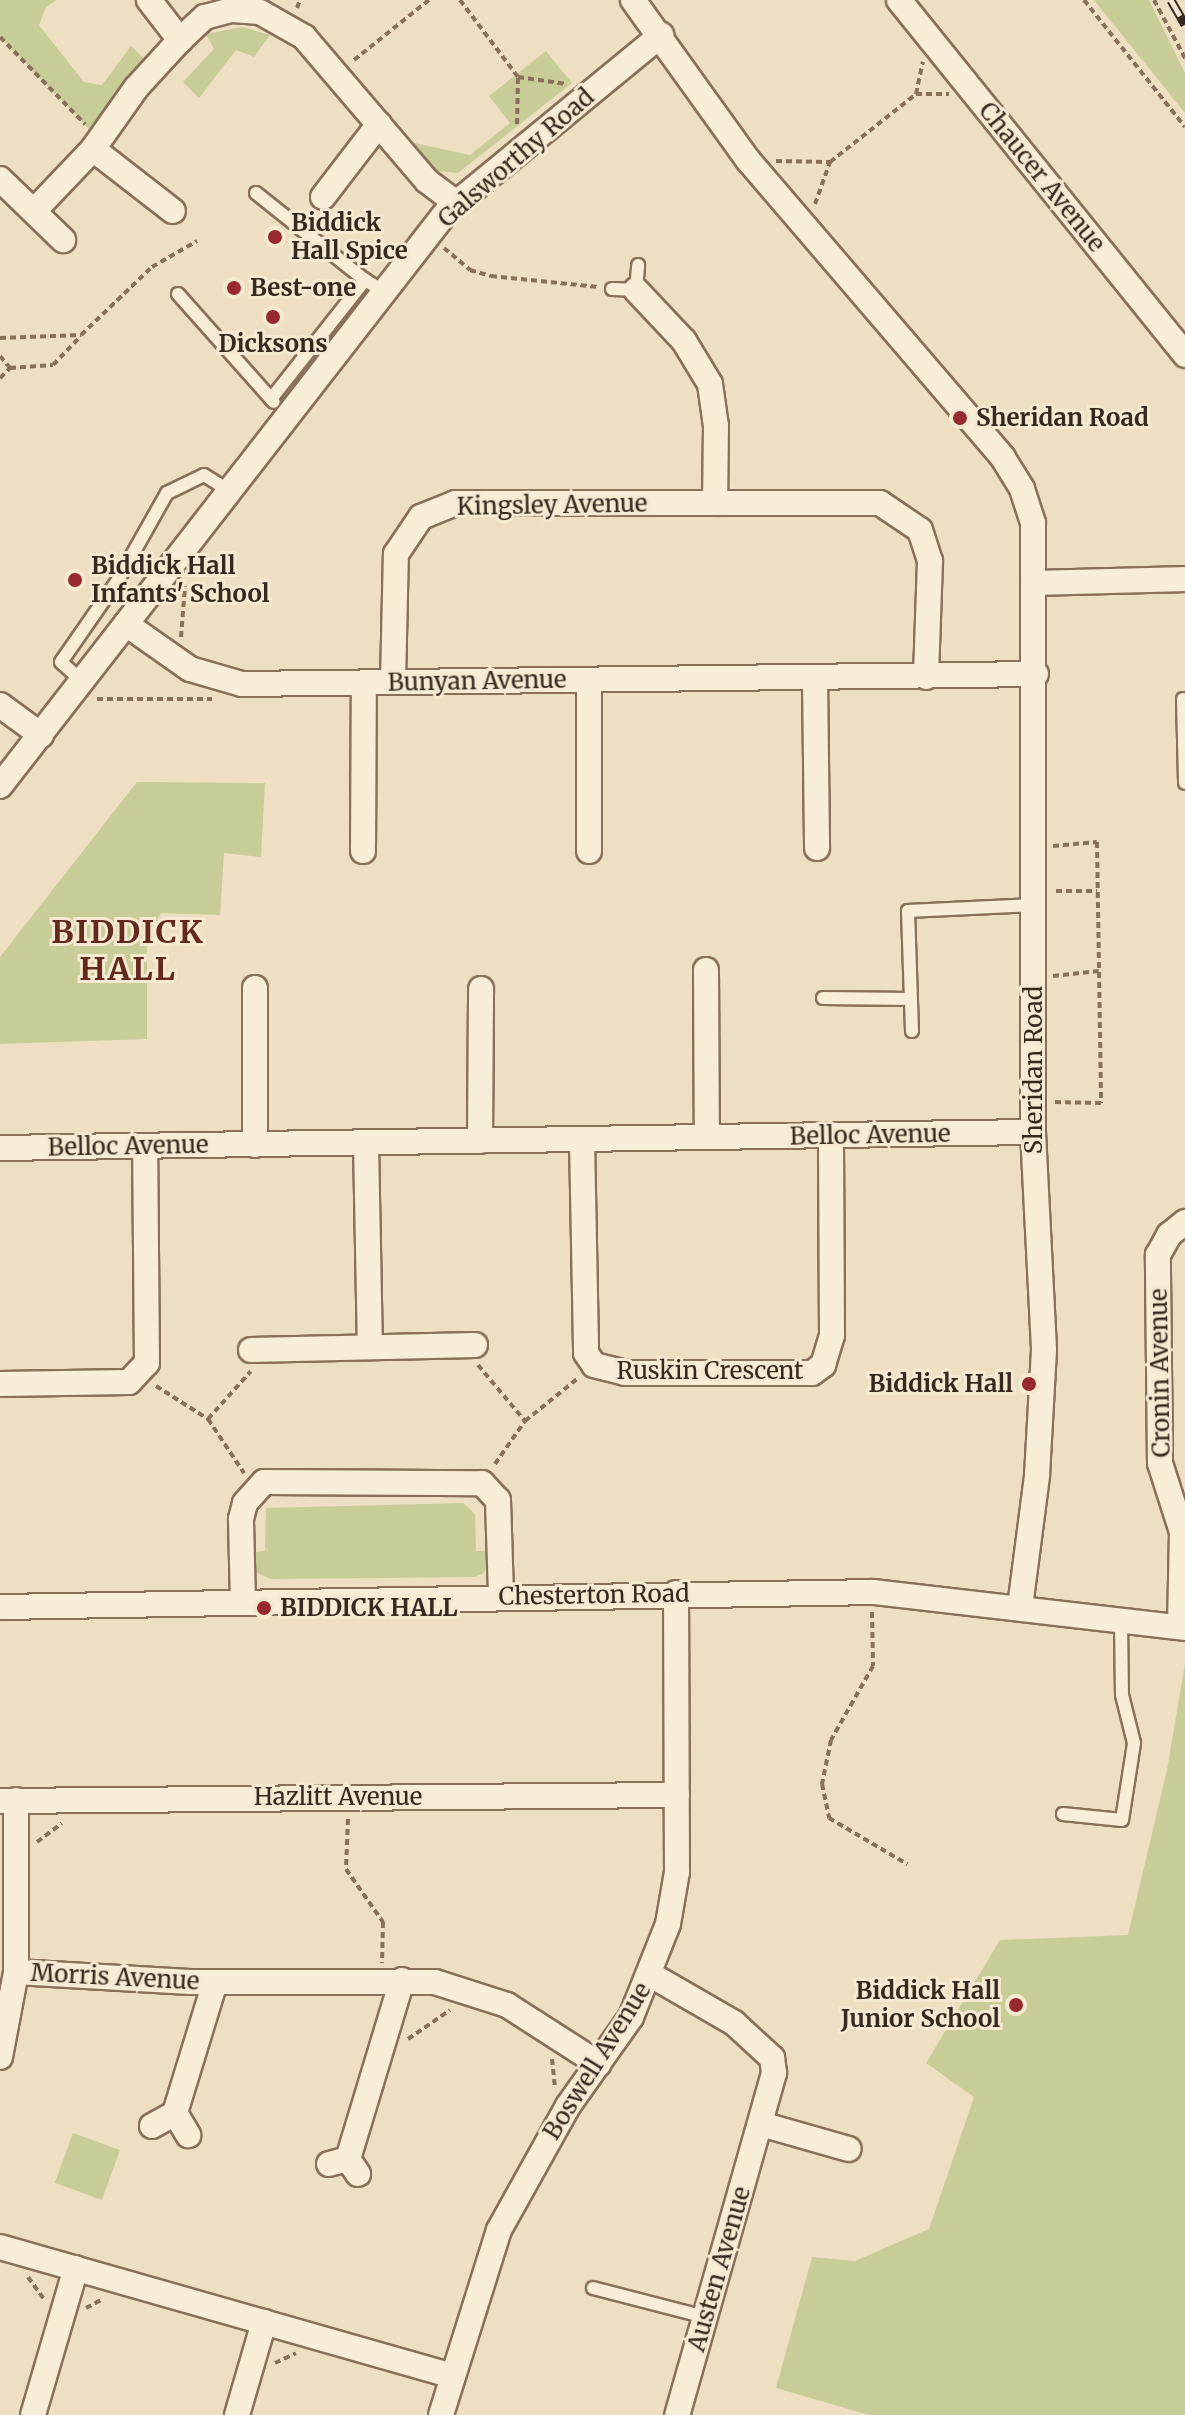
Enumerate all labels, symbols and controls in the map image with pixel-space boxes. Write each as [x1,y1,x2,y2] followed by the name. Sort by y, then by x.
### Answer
[432,83,600,233] street label: Galsworthy Road
[973,96,1111,258] street label: Chaucer Avenue
[291,209,408,265] place label: Biddick Hall Spice
[266,228,284,246] marker: Biddick Hall Spice
[250,274,356,302] place label: Best-one
[225,279,243,297] marker: Best-one
[264,308,282,326] marker: Dicksons
[218,330,328,358] place label: Dicksons
[976,404,1149,432] place label: Sheridan Road
[951,409,969,427] marker: Sheridan Road
[457,489,647,521] street label: Kingsley Avenue
[91,552,269,608] place label: Biddick Hall Infants' School
[66,571,84,589] marker: Biddick Hall Infants' School
[387,665,567,697] street label: Bunyan Avenue
[51,914,205,989] district label: BIDDICK HALL
[1020,986,1048,1154] street label: Sheridan Road
[789,1119,951,1151] street label: Belloc Avenue
[47,1130,209,1162] street label: Belloc Avenue
[1144,1288,1176,1458] street label: Cronin Avenue
[617,1357,803,1385] street label: Ruskin Crescent
[869,1370,1013,1398] place label: Biddick Hall
[1020,1375,1038,1393] marker: Biddick Hall
[498,1579,690,1611] street label: Chesterton Road
[280,1594,458,1622] place label: BIDDICK HALL
[255,1599,273,1617] marker: BIDDICK HALL
[254,1783,422,1811] street label: Hazlitt Avenue
[30,1958,200,1996] street label: Morris Avenue
[537,1977,657,2145] street label: Boswell Avenue
[841,1977,1000,2033] place label: Biddick Hall Junior School
[1007,1996,1025,2014] marker: Biddick Hall Junior School
[682,2183,756,2355] street label: Austen Avenue

